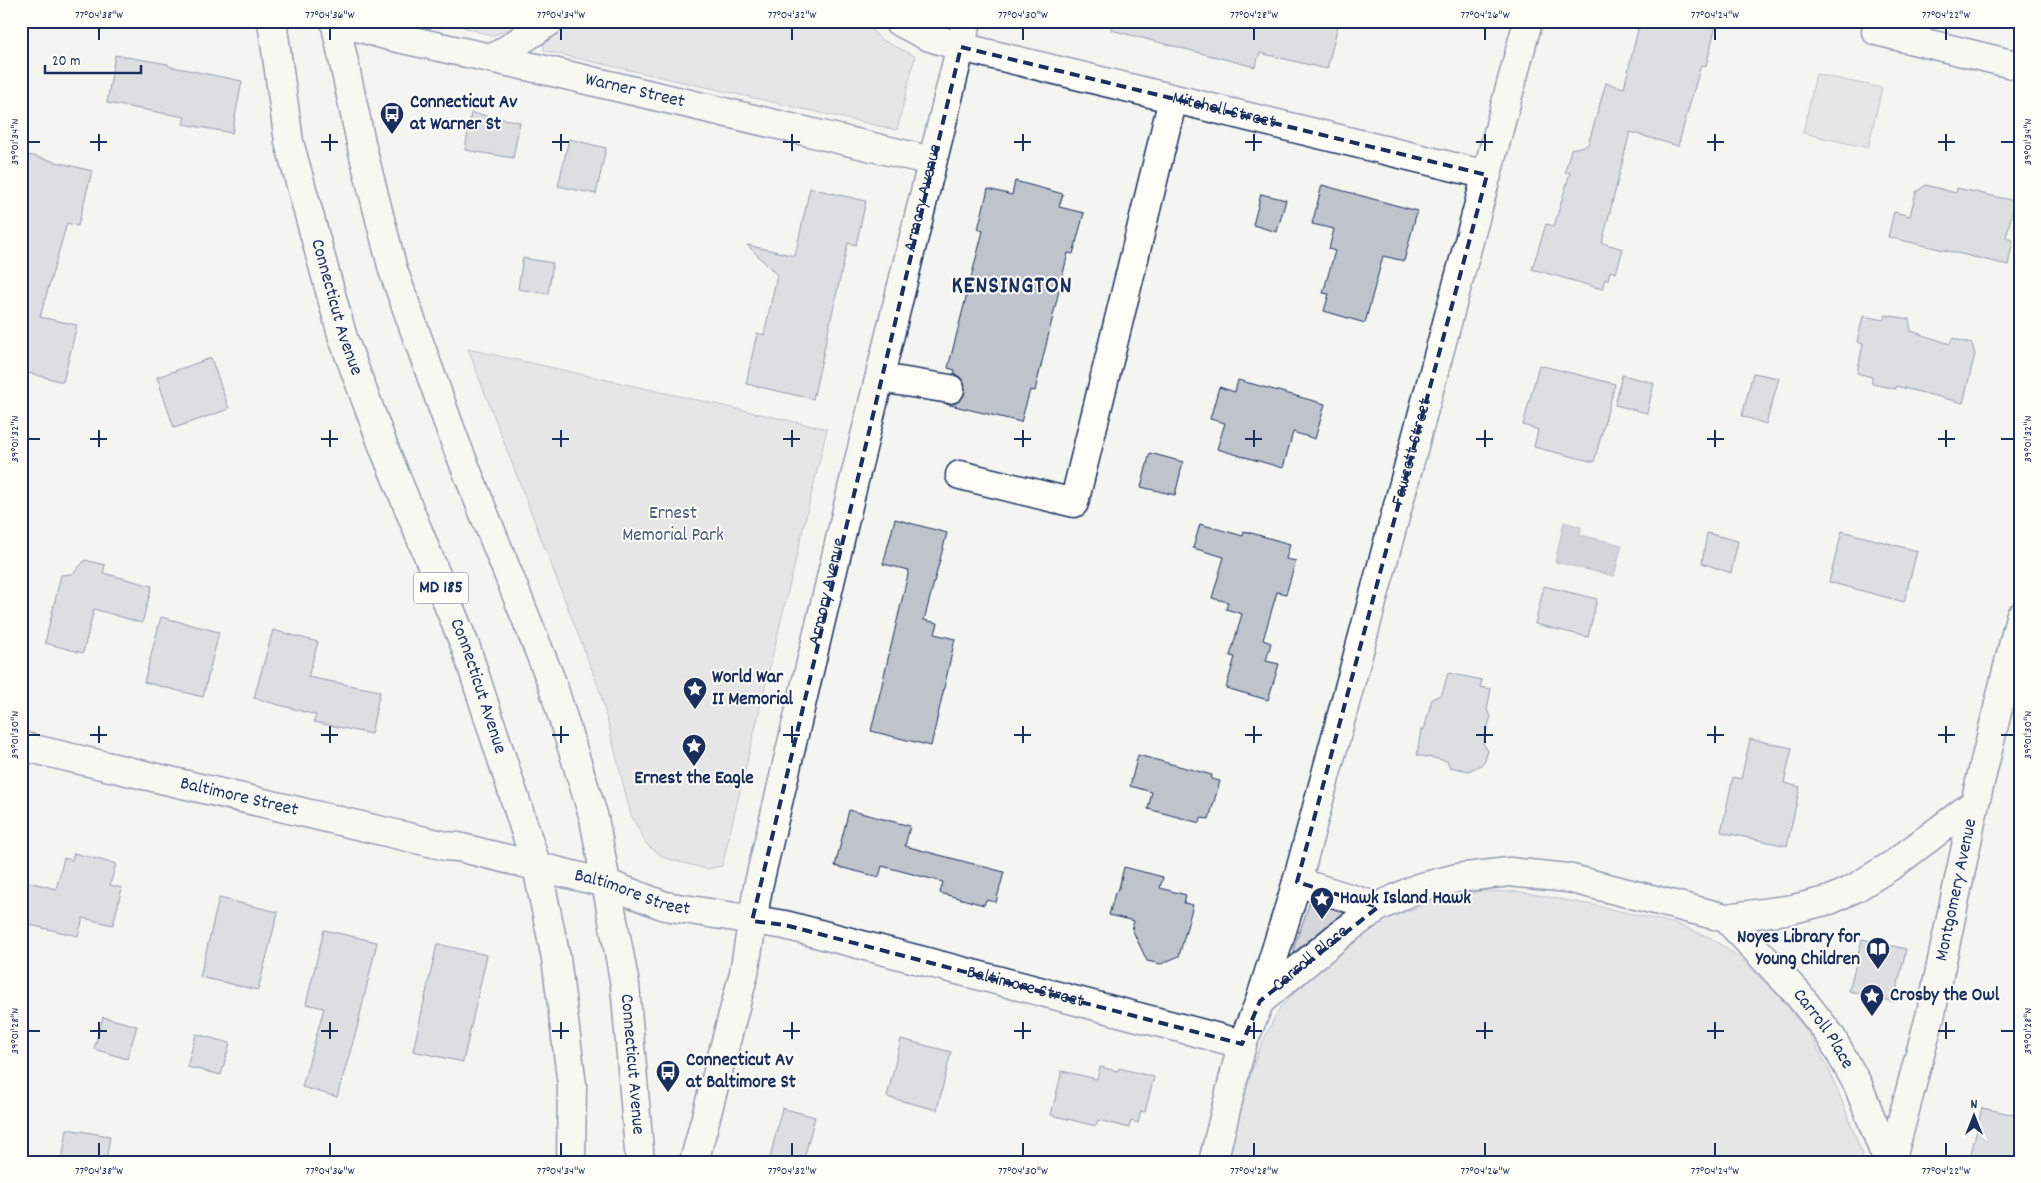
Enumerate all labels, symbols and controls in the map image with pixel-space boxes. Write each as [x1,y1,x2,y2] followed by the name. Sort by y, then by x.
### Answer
[75,7,123,24] text: 77°04'38"W
[305,7,355,24] text: 77°04'36"W
[537,7,585,24] text: 77°04'34"W
[768,7,816,24] text: 77°04'32"W
[998,7,1048,24] text: 77°04'30"W
[1230,7,1278,24] text: 77°04'28"W
[1460,7,1510,24] text: 77°04'26"W
[1691,7,1739,24] text: 77°04'24"W
[1922,7,1970,24] text: 77°04'22"W
[45,42,141,74] scale bar
[52,51,80,73] text: 20 m
[582,66,687,116] street label: Warner Street
[1169,85,1279,137] street label: Mitchell Street
[410,90,517,139] place label: Connecticut Av at Warner St
[379,101,405,135] bus stop icon: Connecticut Av at Warner St
[7,119,24,165] text: 39°01'34"N
[2020,119,2037,165] text: 39°01'34"N
[897,142,950,255] street label: Armory Avenue
[303,236,369,379] street label: Connecticut Avenue
[951,270,1073,304] district label: KENSINGTON
[1385,395,1440,509] street label: Fawcett Street
[7,415,24,462] text: 39°01'32"N
[2020,415,2037,462] text: 39°01'32"N
[622,501,724,550] park label: Ernest Memorial Park
[802,535,854,648] street label: Armory Avenue
[414,572,468,604] road number: MD 185
[442,615,513,757] street label: Connecticut Avenue
[712,665,794,714] place label: World War II Memorial
[682,676,708,710] place icon: World War II Memorial
[7,711,24,759] text: 39°01'30"N
[2020,711,2037,759] text: 39°01'30"N
[681,733,707,767] place icon: Ernest the Eagle
[634,766,754,793] place label: Ernest the Eagle
[177,770,301,824] street label: Baltimore Street
[1929,816,1985,964] street label: Montgomery Avenue
[571,862,692,923] street label: Baltimore Street
[1309,886,1335,920] place icon: Hawk Island Hawk
[1340,886,1471,913] place label: Hawk Island Hawk
[1267,919,1354,999] street label: Carroll Place
[1737,925,1861,974] place label: Noyes Library for Young Children
[1865,936,1891,970] library icon: Noyes Library for Young Children
[964,959,1087,1016] street label: Baltimore Street
[1785,983,1860,1074] street label: Carroll Place
[1859,983,1885,1017] place icon: Crosby the Owl
[1890,983,2000,1010] place label: Crosby the Owl
[612,993,651,1136] street label: Connecticut Avenue
[7,1008,24,1054] text: 39°01'28"N
[2020,1008,2037,1054] text: 39°01'28"N
[686,1048,796,1097] place label: Connecticut Av at Baltimore St
[655,1059,681,1093] bus stop icon: Connecticut Av at Baltimore St
[1948,1090,1998,1140] north arrow
[1971,1095,1978,1115] text: N
[75,1163,123,1180] text: 77°04'38"W
[305,1163,355,1180] text: 77°04'36"W
[537,1163,585,1180] text: 77°04'34"W
[768,1163,816,1180] text: 77°04'32"W
[998,1163,1048,1180] text: 77°04'30"W
[1230,1163,1278,1180] text: 77°04'28"W
[1460,1163,1510,1180] text: 77°04'26"W
[1691,1163,1739,1180] text: 77°04'24"W
[1922,1163,1970,1180] text: 77°04'22"W

